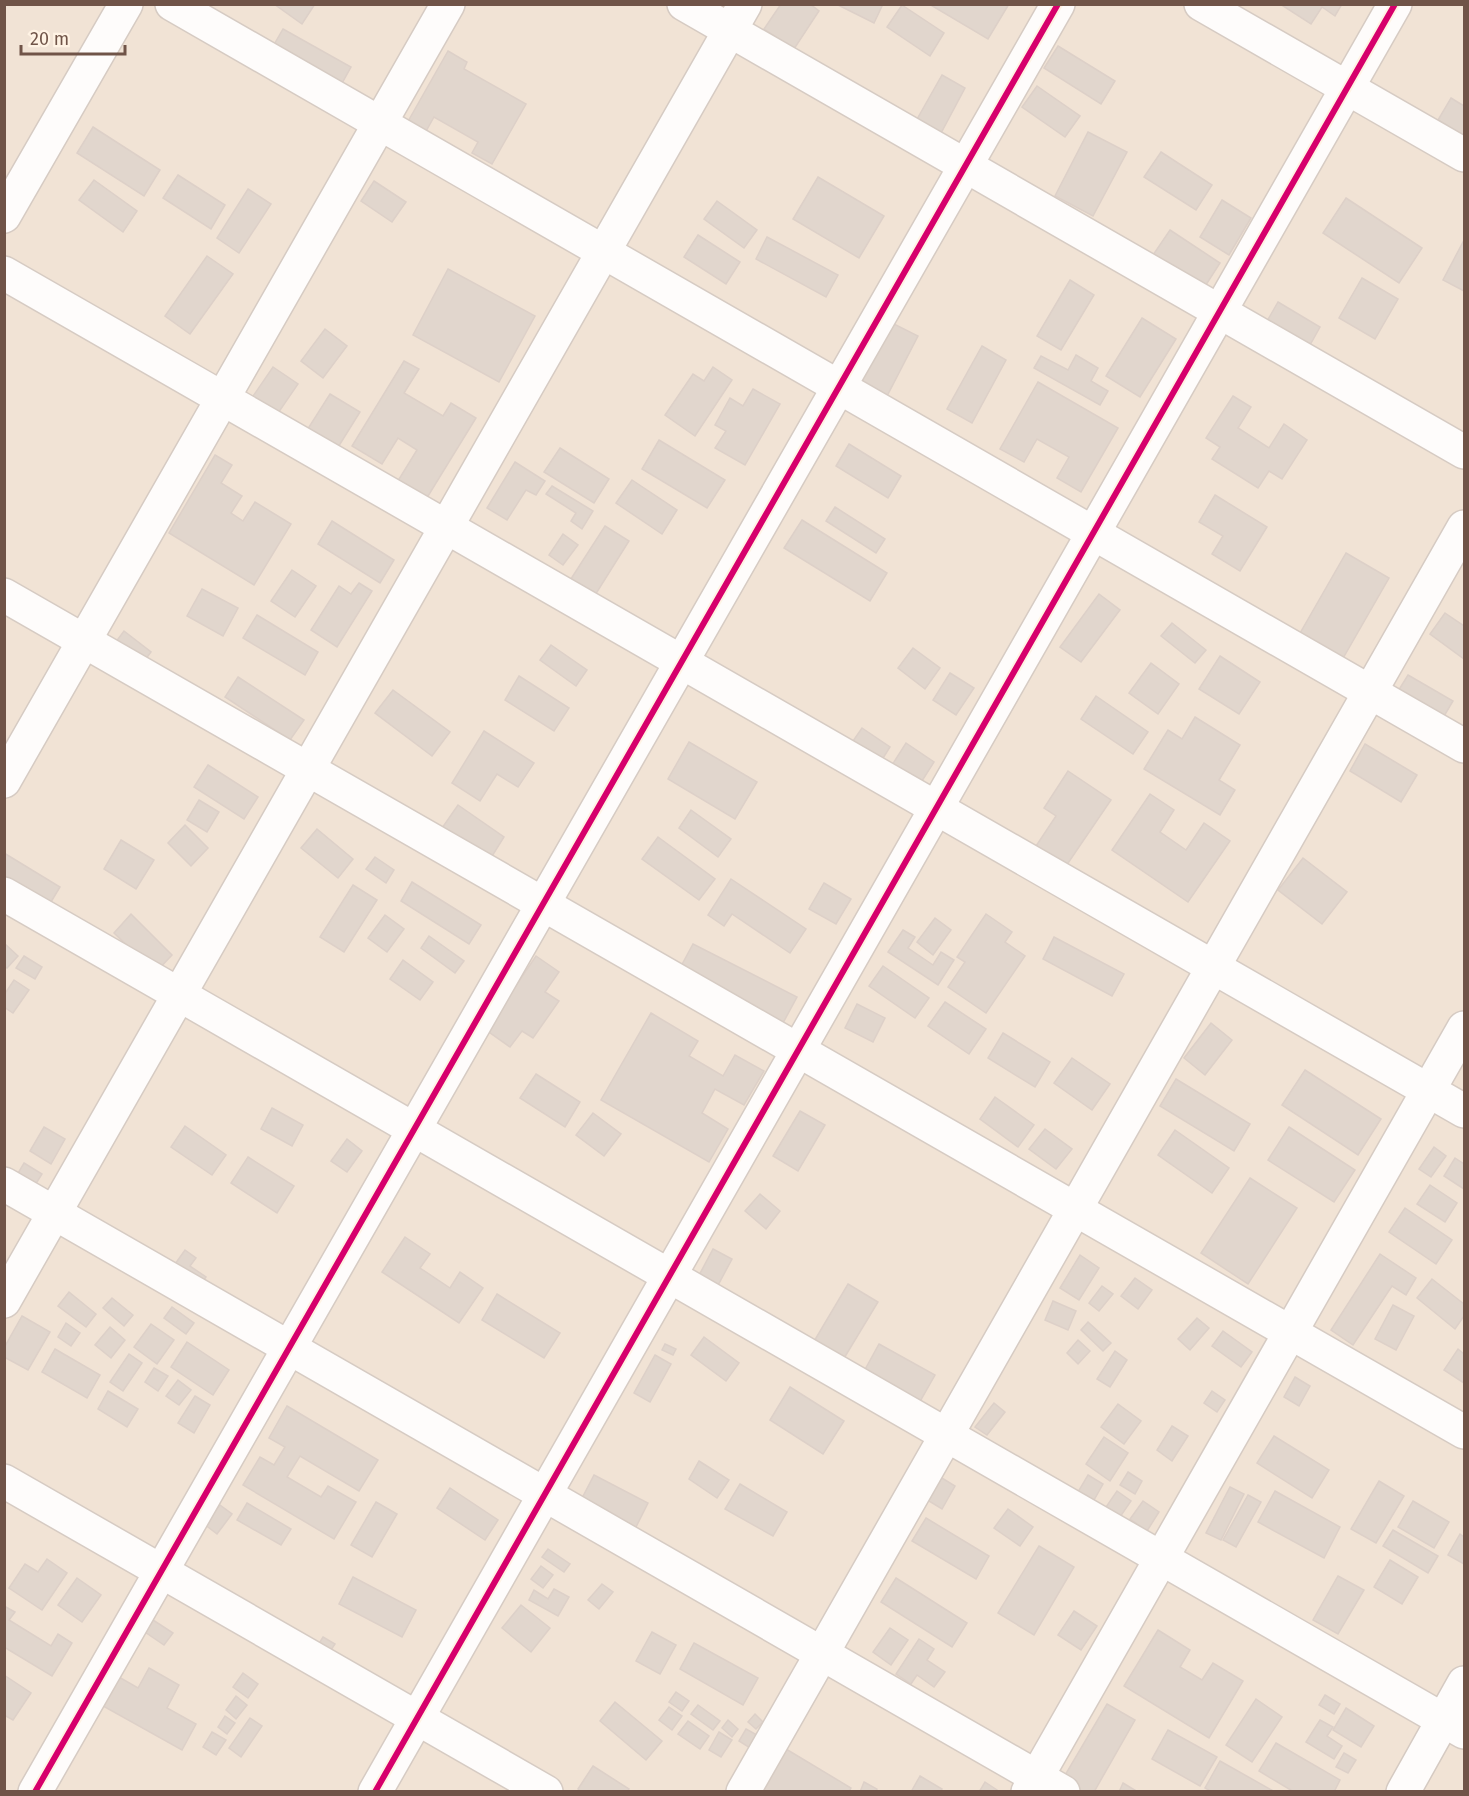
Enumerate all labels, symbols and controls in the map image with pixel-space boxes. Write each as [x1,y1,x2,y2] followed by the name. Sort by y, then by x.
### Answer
[21,18,124,56] scale bar
[30,28,69,50] text: 20 m

